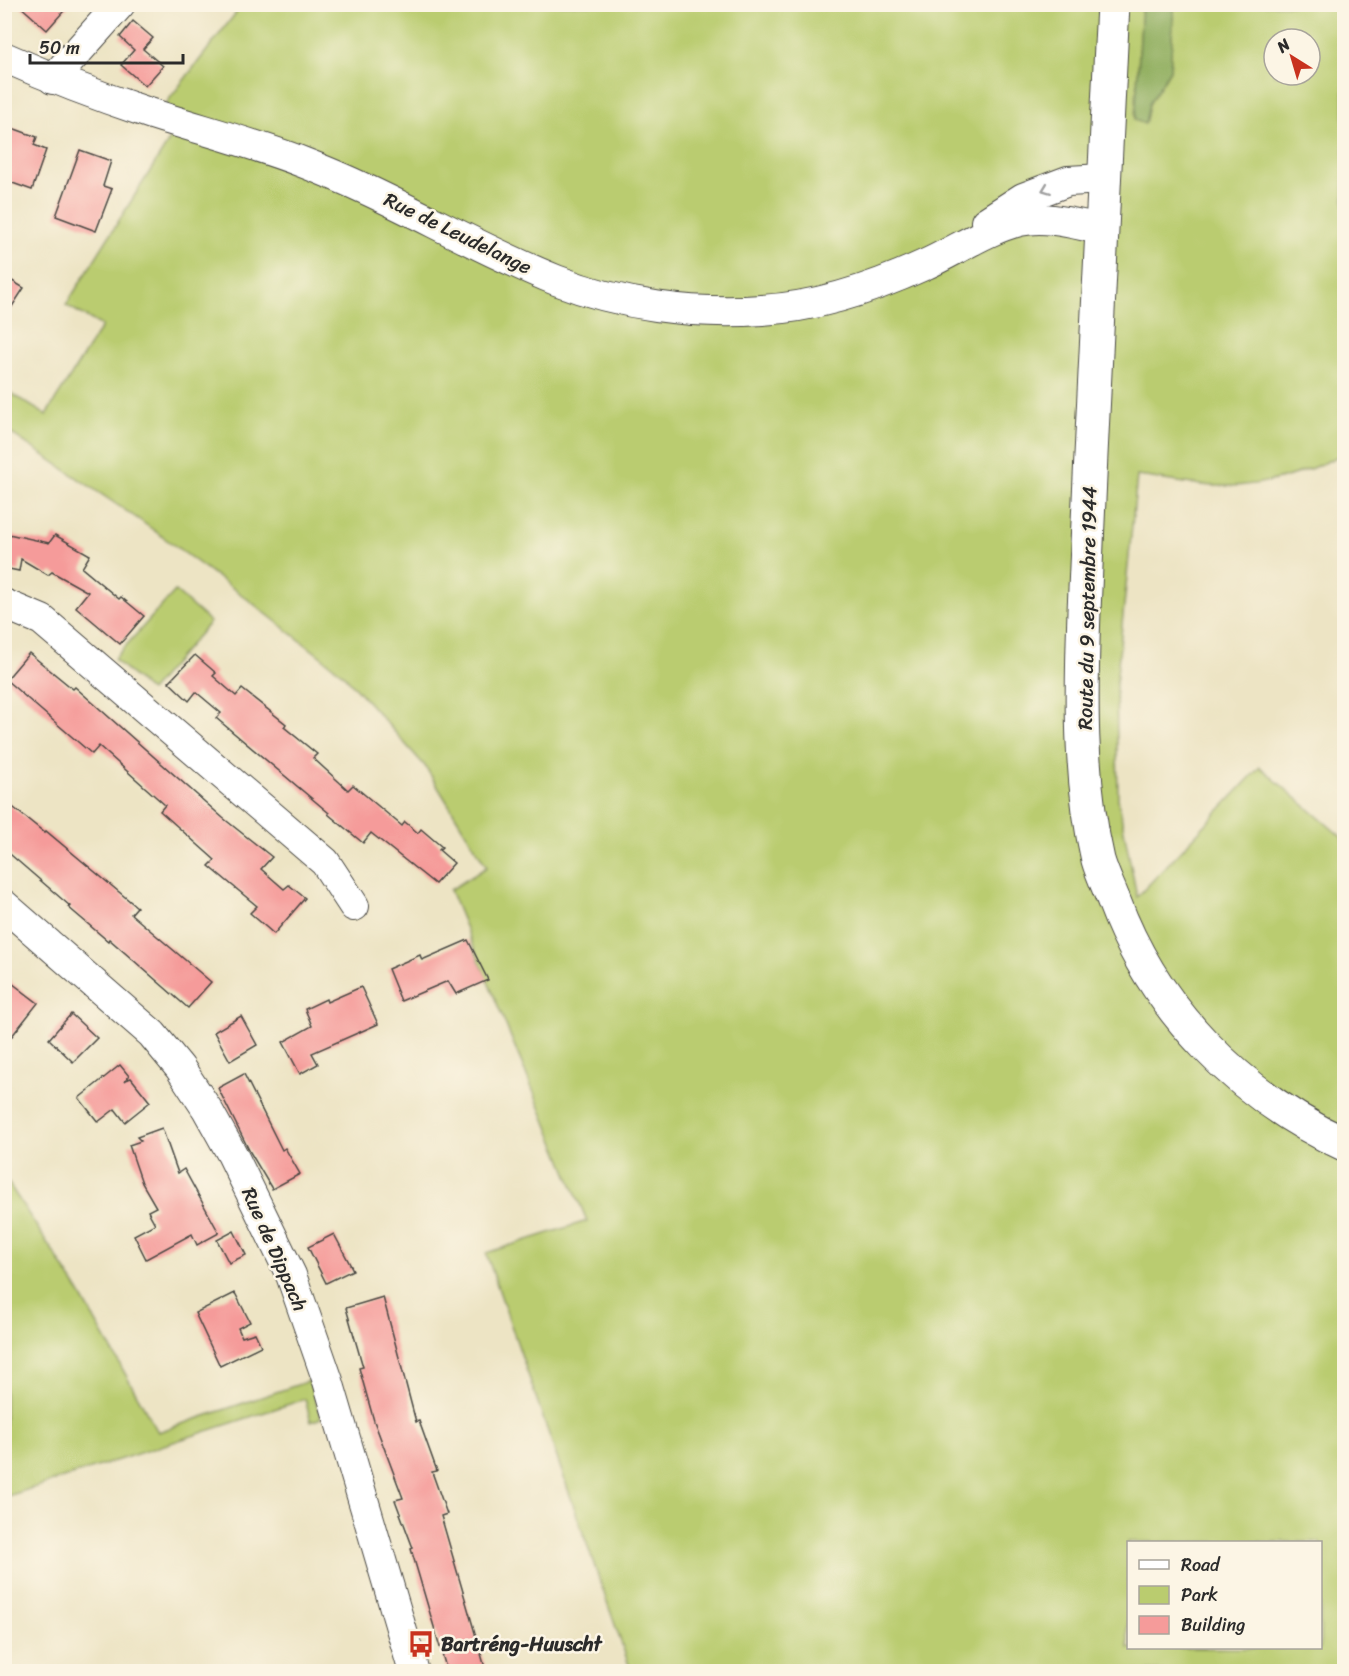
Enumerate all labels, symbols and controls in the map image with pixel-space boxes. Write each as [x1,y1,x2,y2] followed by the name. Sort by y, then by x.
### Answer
[30,27,183,65] scale bar
[1262,27,1322,87] north arrow
[1269,30,1297,61] text: N
[39,32,80,64] text: 50 m
[378,182,538,284] street label: Rue de Leudelange
[1042,182,1053,194] one-way arrow
[1068,486,1107,730] street label: Route du 9 septembre 1944
[232,1181,318,1317] street label: Rue de Dippach
[1127,1541,1322,1649] legend
[1181,1549,1221,1581] text: Road
[1181,1579,1218,1611] text: Park
[1181,1609,1245,1641] text: Building
[441,1627,603,1662] place label: Bartréng-Huuscht
[406,1629,436,1659] bus stop icon: Bartréng-Huuscht

